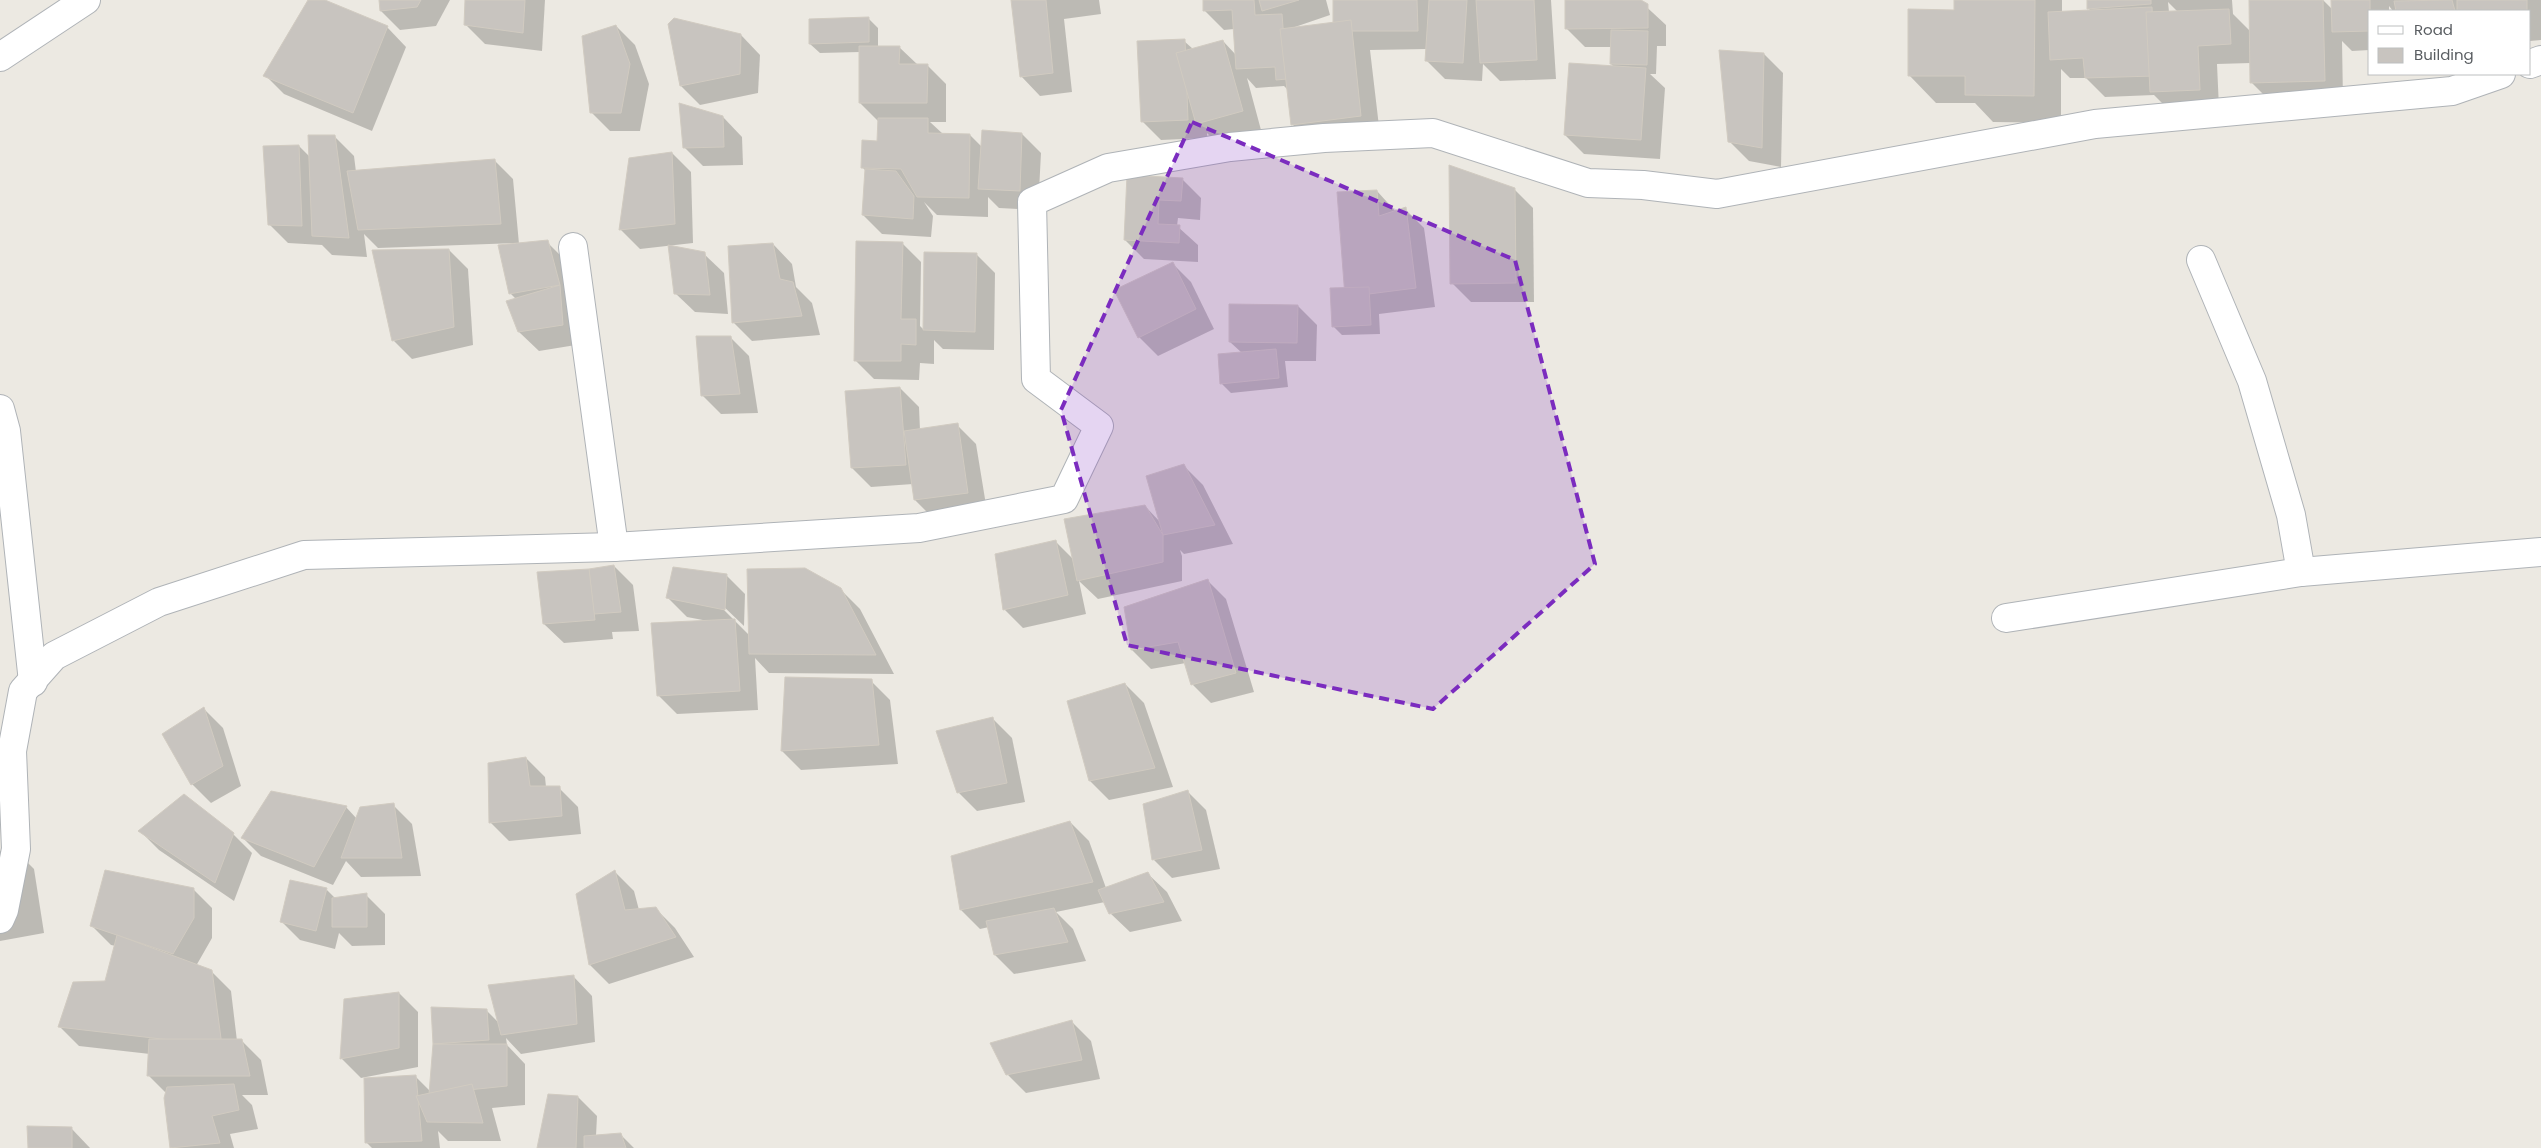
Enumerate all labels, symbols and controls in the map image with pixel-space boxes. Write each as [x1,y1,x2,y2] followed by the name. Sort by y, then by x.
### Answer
[2368,10,2531,75] legend
[2414,19,2453,40] text: Road
[2414,44,2474,65] text: Building

